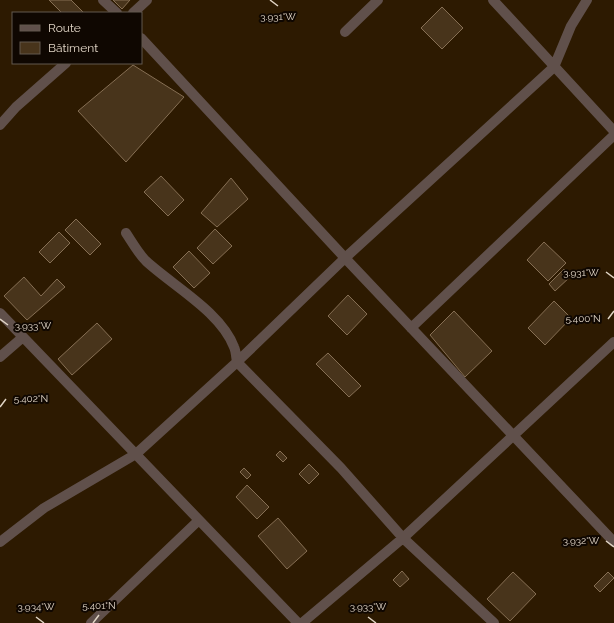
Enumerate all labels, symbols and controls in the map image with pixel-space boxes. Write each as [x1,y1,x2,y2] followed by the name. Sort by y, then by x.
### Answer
[260,11,296,22] text: 3.931°W
[12,12,142,64] legend
[48,21,81,35] text: Route
[48,41,98,55] text: Bâtiment
[563,267,599,278] text: 3.931°W
[565,313,601,324] text: 5.400°N
[15,320,52,331] text: 3.933°W
[14,393,48,404] text: 5.402°N
[563,535,600,546] text: 3.932°W
[82,600,116,611] text: 5.401°N
[18,601,55,612] text: 3.934°W
[350,601,387,612] text: 3.933°W

